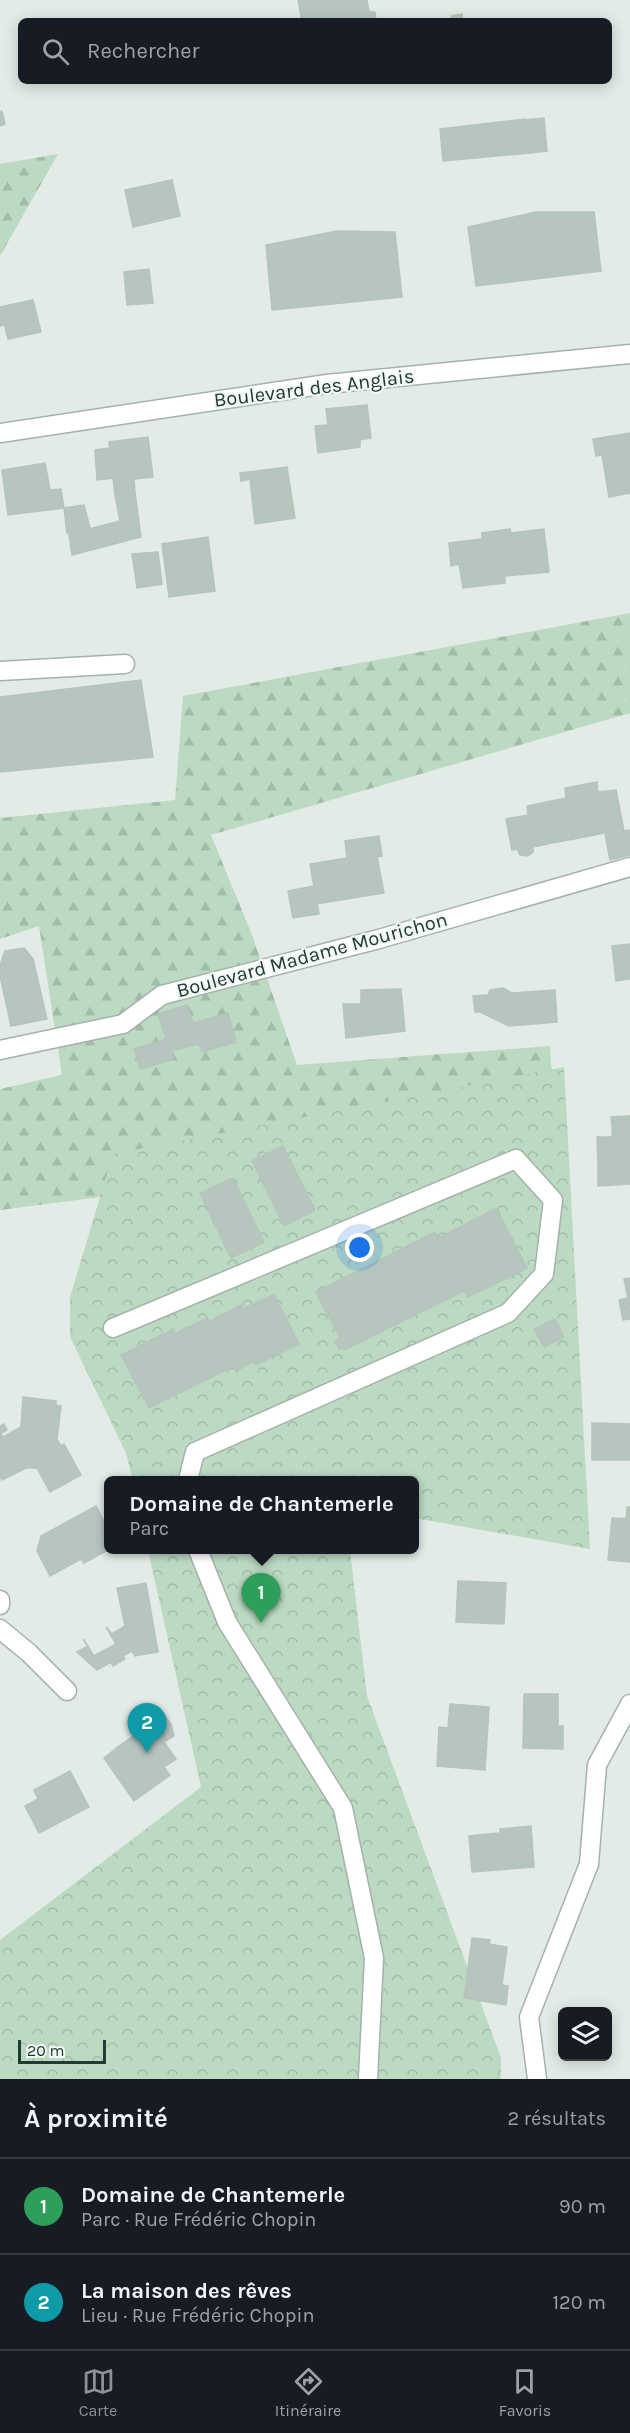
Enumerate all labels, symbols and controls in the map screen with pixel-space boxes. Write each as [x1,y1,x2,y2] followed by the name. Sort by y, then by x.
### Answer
[18,18,612,84] search box
[39,35,72,68] icon: search
[87,38,200,64] text: Rechercher
[213,364,415,412] street label: Boulevard des Anglais
[174,908,450,1002] street label: Boulevard Madame Mourichon
[345,1233,374,1262] your location
[104,1476,419,1554] popup
[129,1491,394,1517] text: Domaine de Chantemerle
[129,1517,169,1540] text: Parc
[242,1574,280,1623] pin: 1
[128,1704,166,1753] pin: 2
[558,2007,612,2061] map controls
[558,2007,612,2061] button: layers
[18,2037,106,2064] scale bar
[27,2041,65,2060] text: 20 m
[24,2103,168,2134] text: À proximité
[507,2107,606,2130] text: 2 résultats
[81,2182,345,2208] text: Domaine de Chantemerle
[40,2195,47,2218] text: 1
[559,2195,606,2218] text: 90 m
[81,2208,316,2231] text: Parc · Rue Frédéric Chopin
[81,2278,292,2304] text: La maison des rêves
[37,2291,50,2314] text: 2
[552,2291,606,2314] text: 120 m
[81,2304,314,2327] text: Lieu · Rue Frédéric Chopin
[79,2365,117,2420] tab: Carte
[275,2365,341,2420] tab: Itinéraire
[499,2365,551,2420] tab: Favoris

